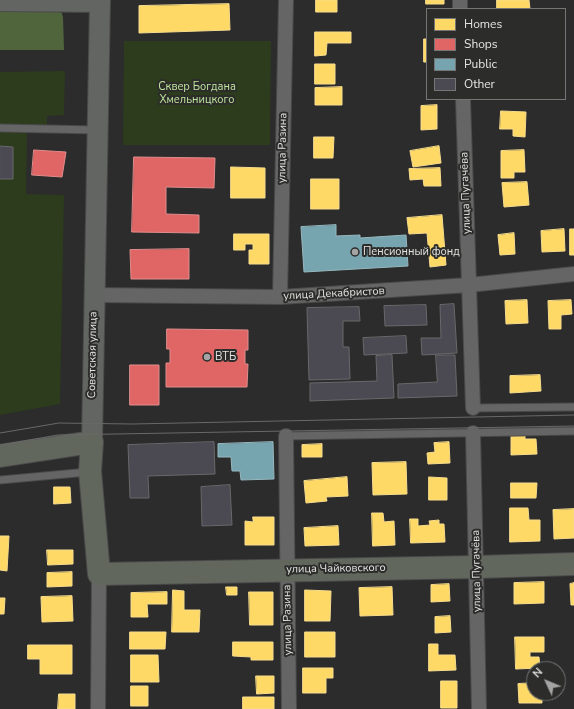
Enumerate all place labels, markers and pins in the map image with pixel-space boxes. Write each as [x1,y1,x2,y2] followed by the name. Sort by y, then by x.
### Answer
[363,245,460,259] place label: Пенсионный фонд
[350,247,360,257] marker: Пенсионный фонд
[215,350,236,364] place label: ВТБ
[202,352,212,362] marker: ВТБ

